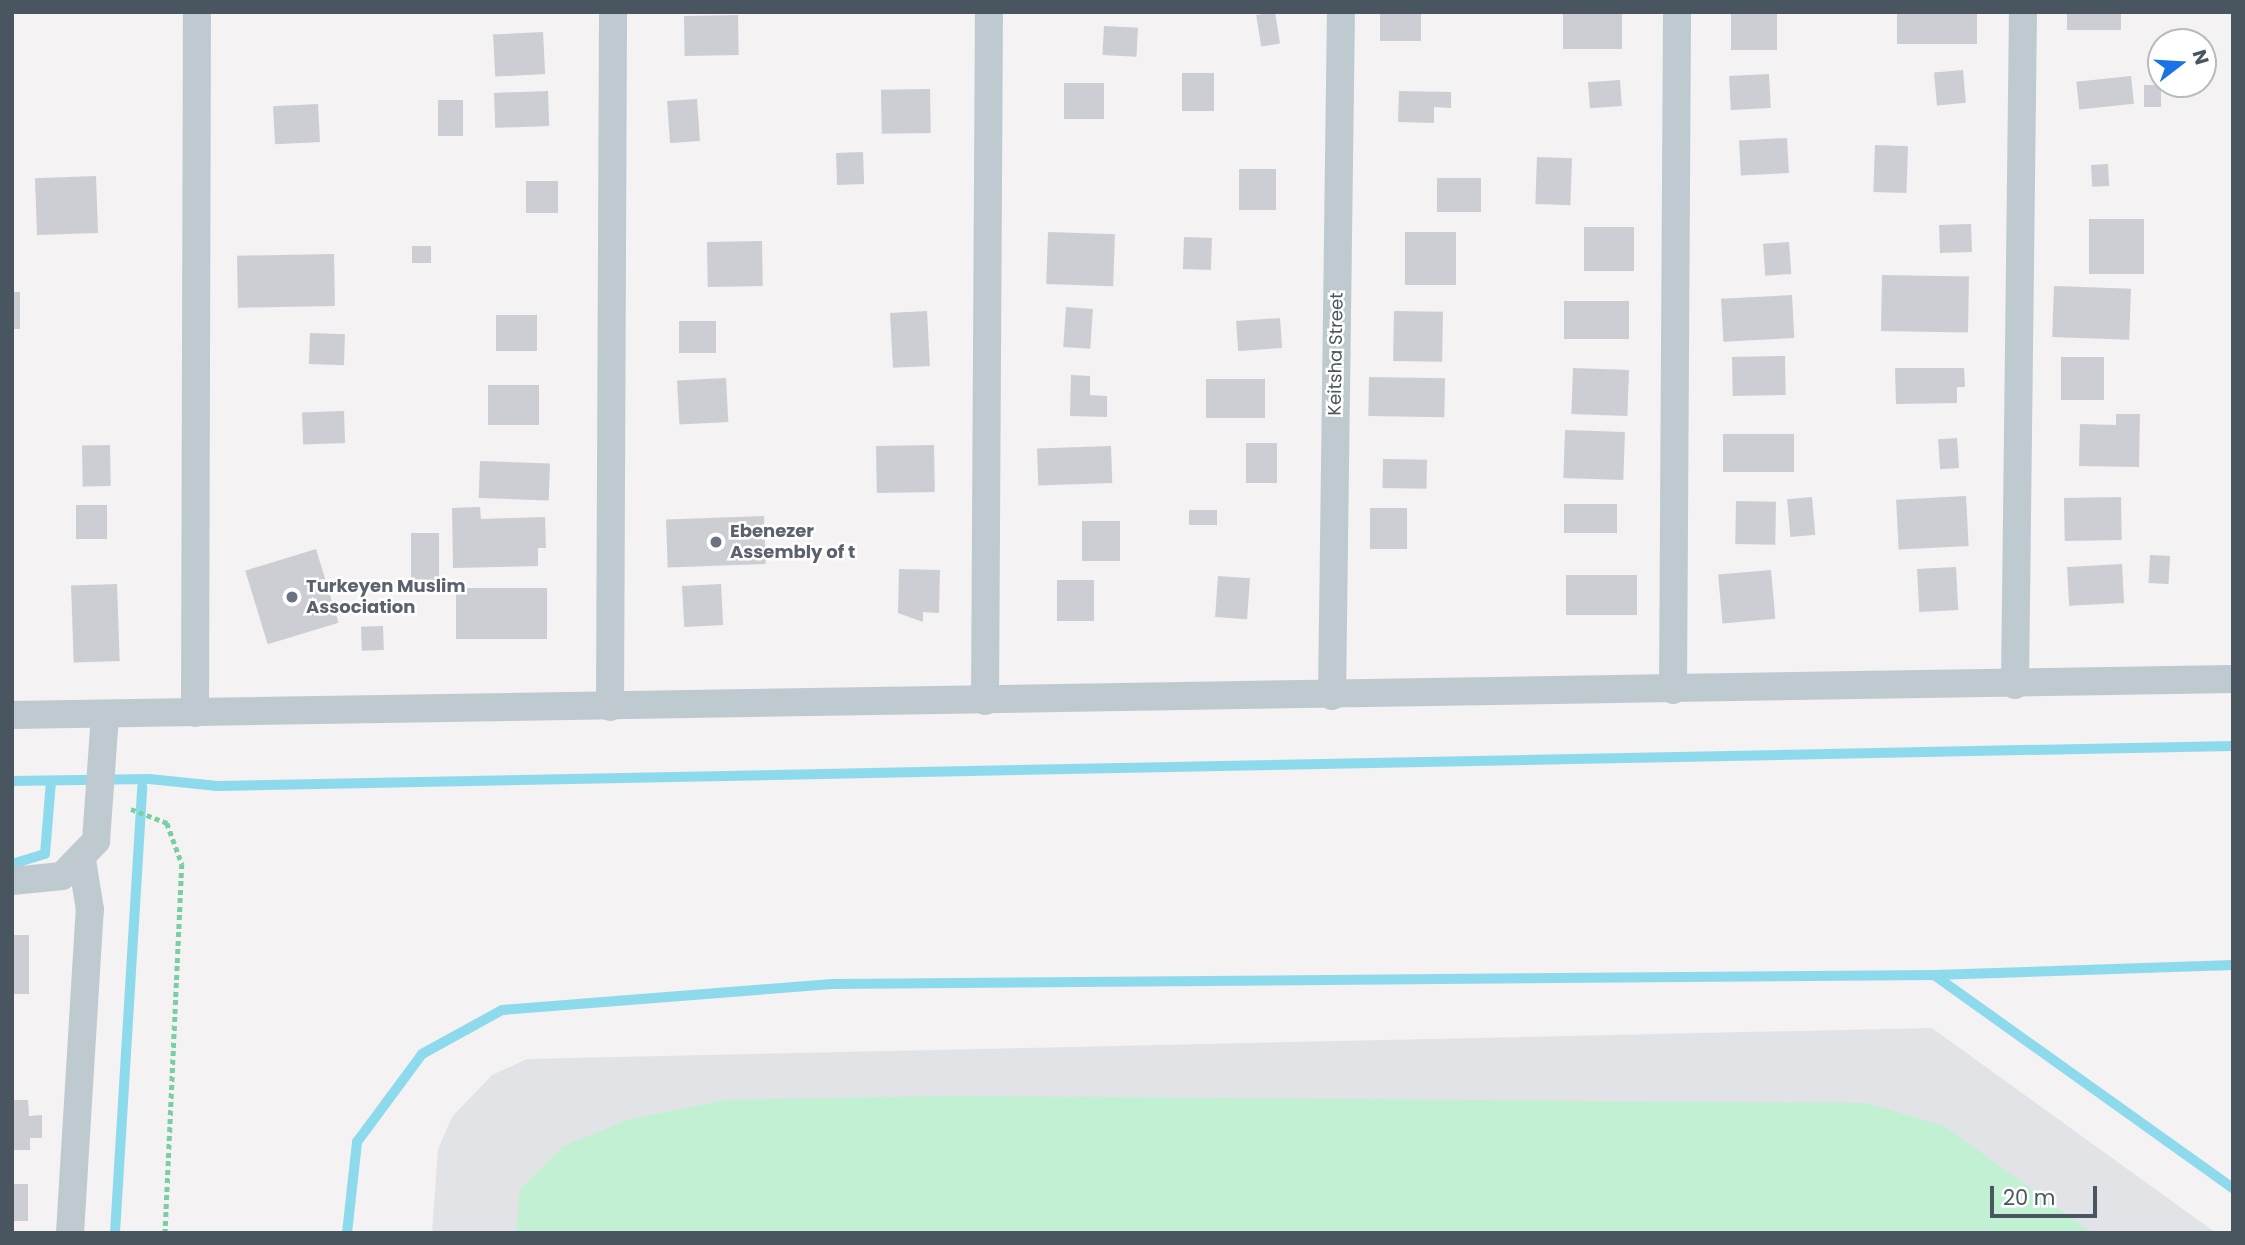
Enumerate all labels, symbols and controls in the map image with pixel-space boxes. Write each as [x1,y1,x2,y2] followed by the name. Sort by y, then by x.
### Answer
[2147,28,2217,98] north arrow
[2186,47,2216,68] text: N
[1324,292,1348,416] street label: Keitsha Street
[730,521,855,564] place label: Ebenezer Assembly of t
[708,534,724,550] marker: Ebenezer Assembly of t
[306,576,465,618] place label: Turkeyen Muslim Association
[284,589,300,605] marker: Turkeyen Muslim Association
[1993,1172,2100,1216] scale bar
[2003,1183,2056,1212] text: 20 m

